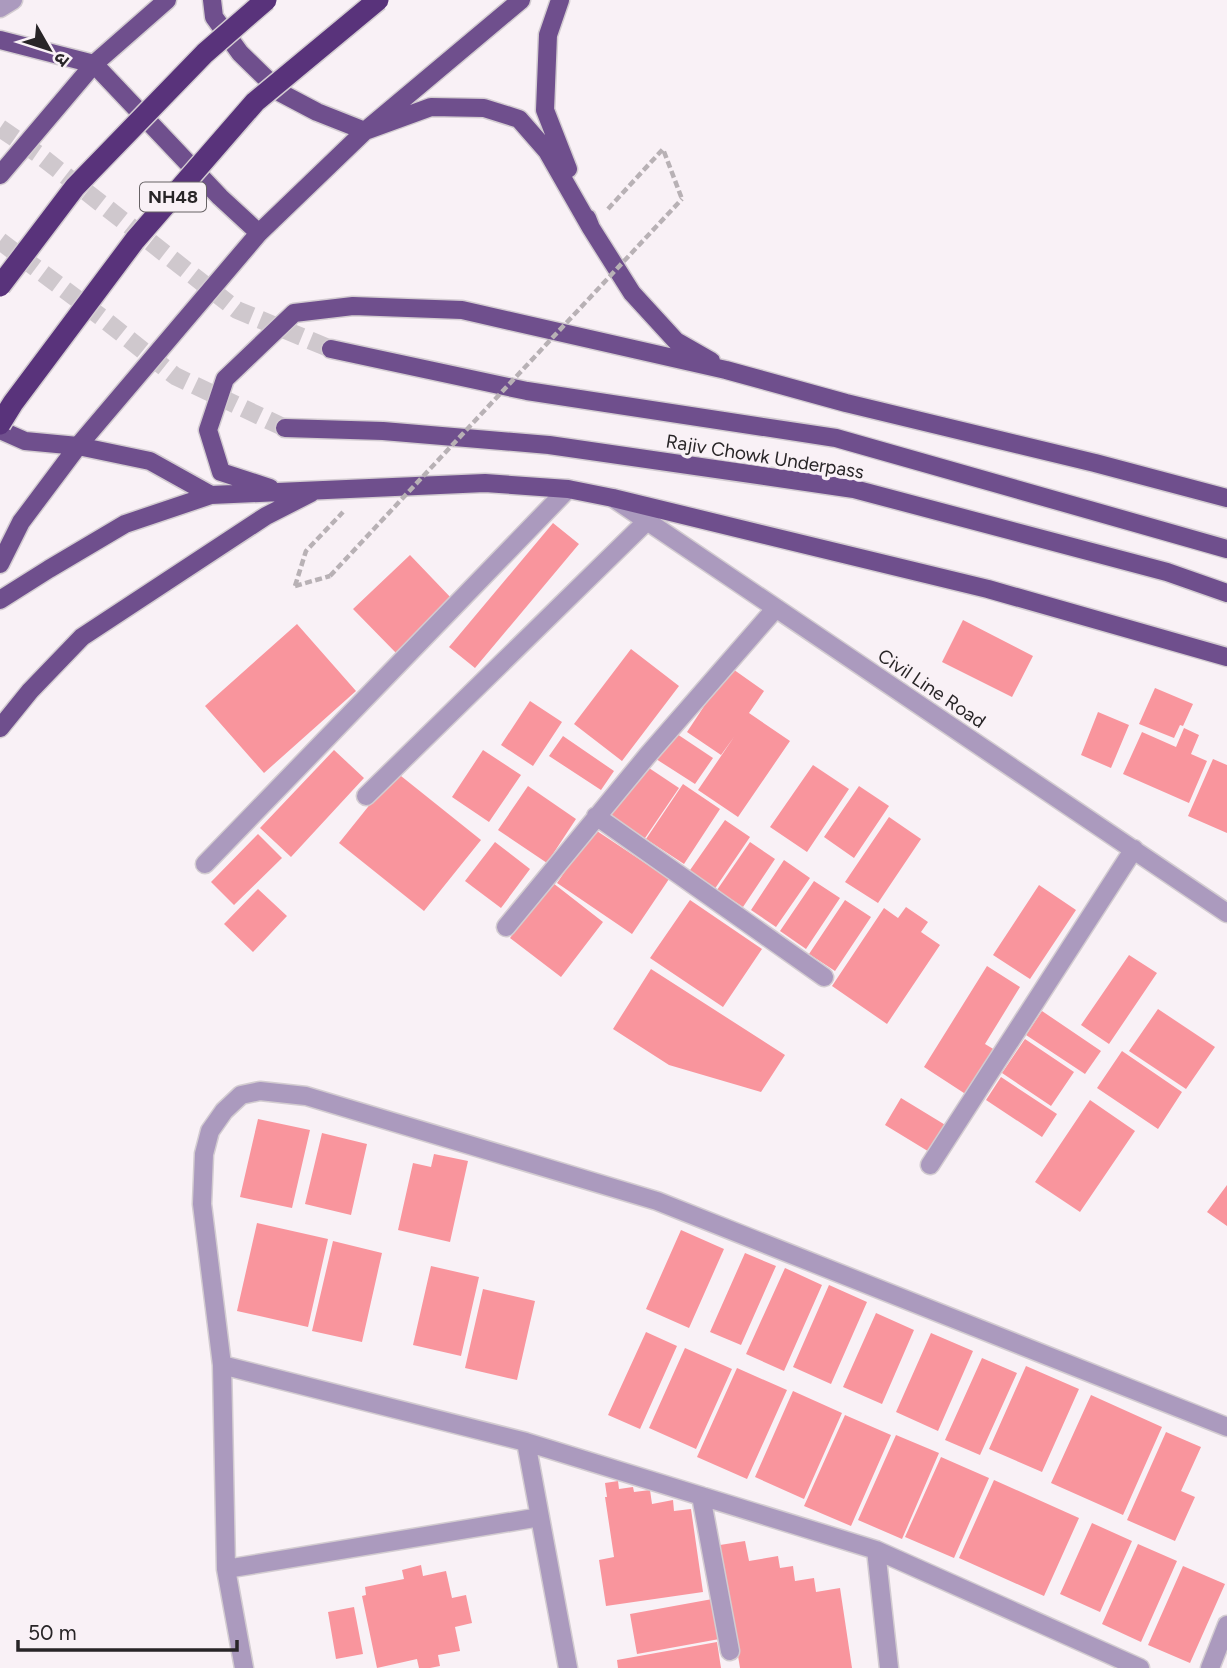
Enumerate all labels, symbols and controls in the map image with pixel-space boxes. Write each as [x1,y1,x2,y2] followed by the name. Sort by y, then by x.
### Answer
[14,14,84,84] north arrow
[49,48,74,72] text: उ
[140,182,206,212] road number: NH48
[664,429,866,484] street label: Rajiv Chowk Underpass
[873,644,990,733] street label: Civil Line Road
[18,1608,236,1652] scale bar
[28,1620,77,1645] text: 50 m

